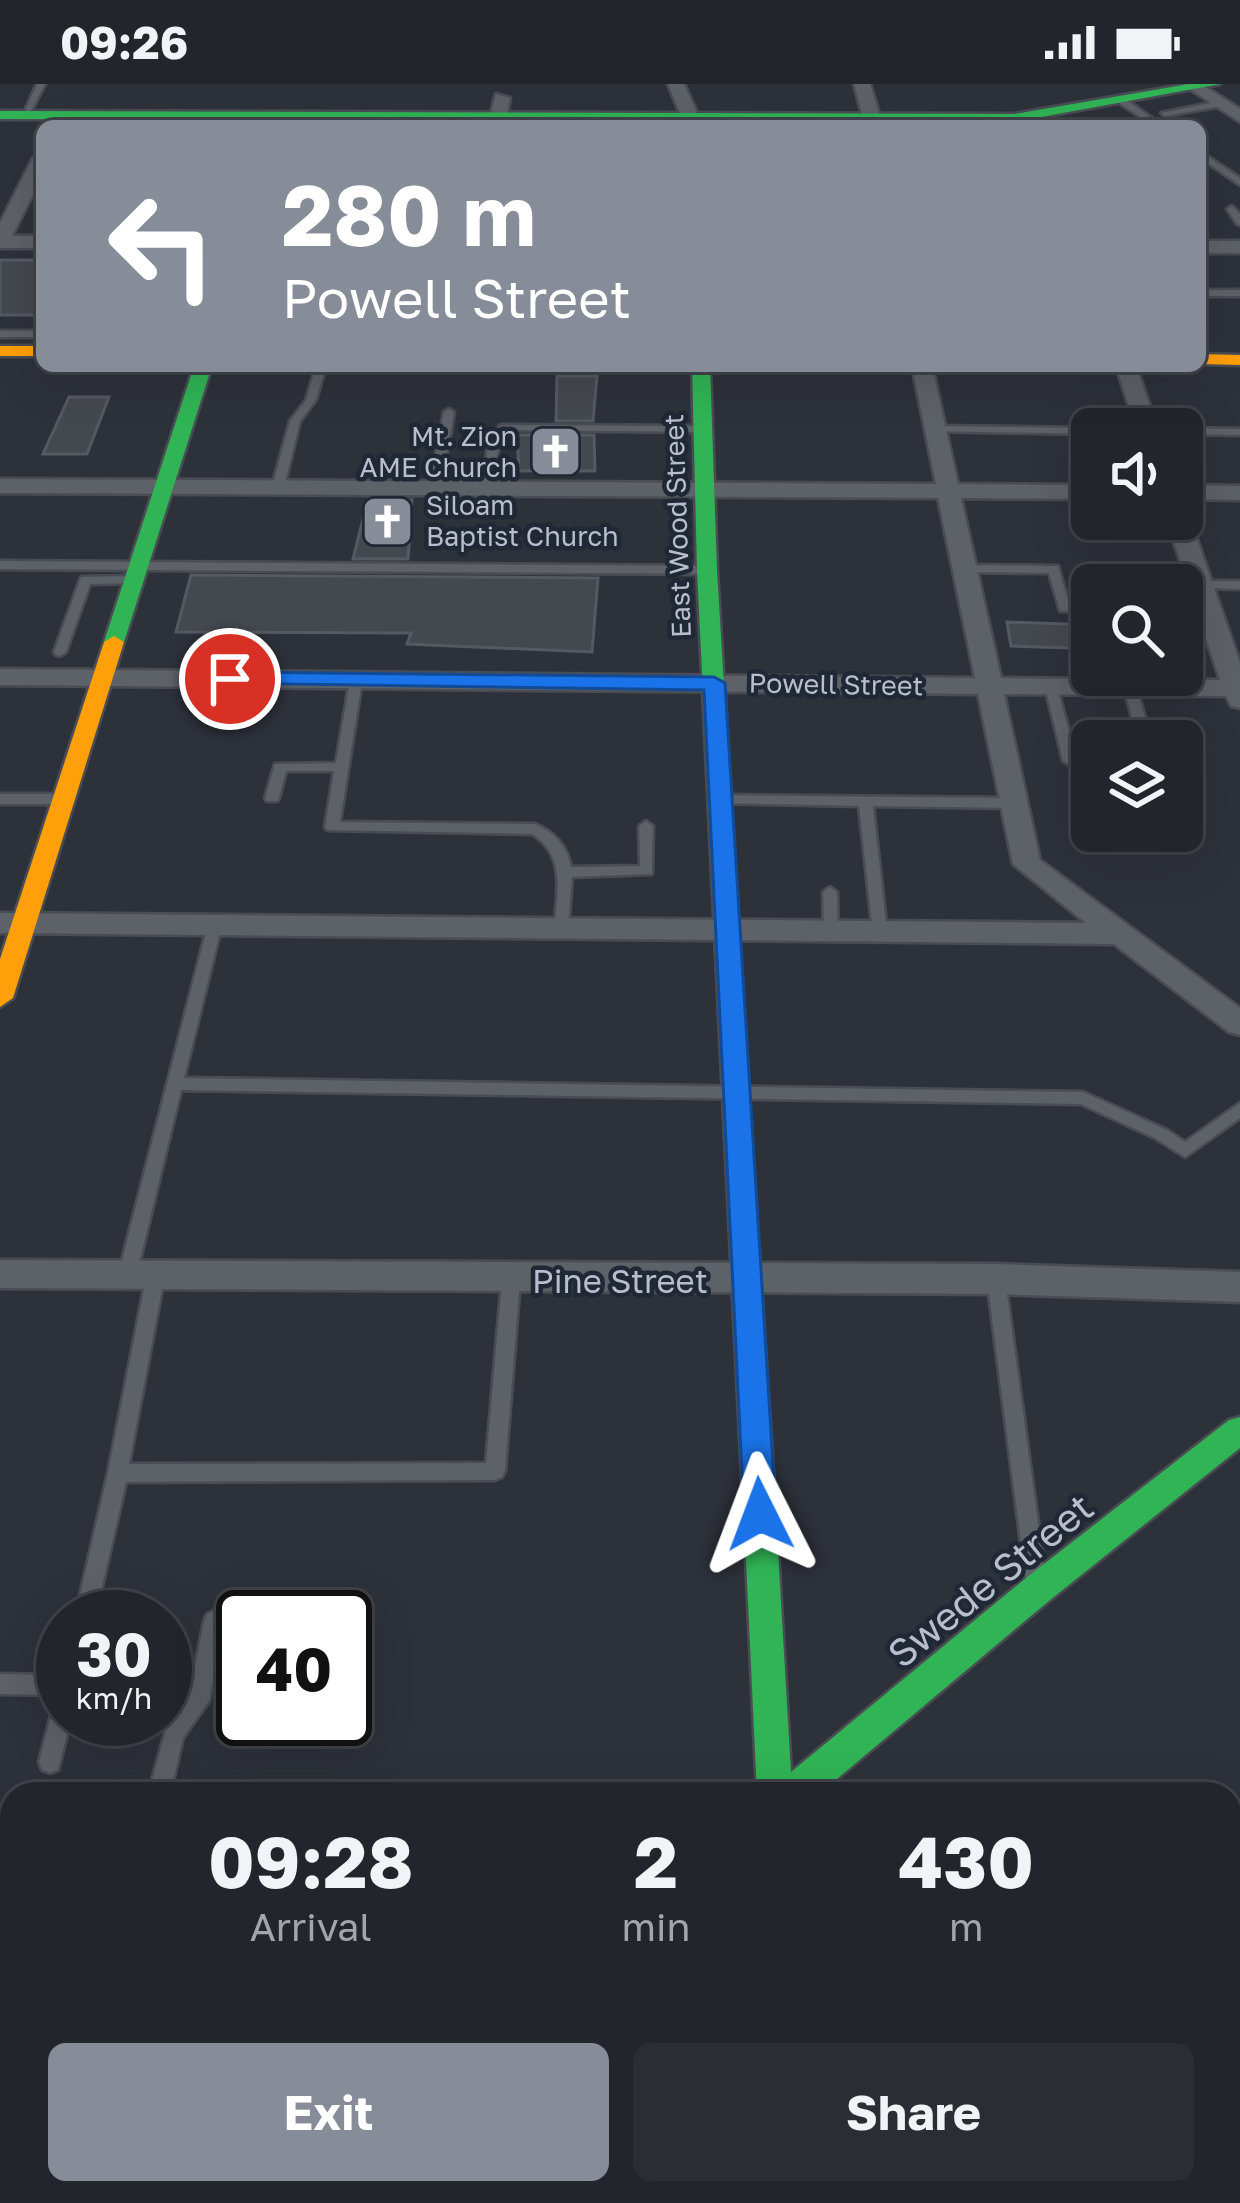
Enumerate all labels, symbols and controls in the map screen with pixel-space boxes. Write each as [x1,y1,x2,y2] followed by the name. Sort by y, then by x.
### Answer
[60,15,188,69] text: 09:26
[282,164,536,264] text: 280 m
[84,168,240,324] icon: left
[282,265,631,330] text: Powell Street
[1071,408,1203,852] map controls
[1071,408,1203,540] button: sound
[657,414,697,638] street label: East Wood Street
[360,420,517,483] place label: Mt. Zion AME Church
[528,424,584,480] church icon: Mt. Zion AME Church
[426,489,619,552] place label: Siloam Baptist Church
[359,493,415,549] church icon: Siloam Baptist Church
[1071,564,1203,696] button: search
[179,628,281,730] pin
[197,646,263,712] icon: arrive
[748,666,924,702] street label: Powell Street
[1071,720,1203,852] button: layers
[532,1261,708,1300] street label: Pine Street
[697,1451,823,1577] position arrow
[878,1483,1102,1677] street label: Swede Street
[216,1590,372,1746] speed limit sign: 40
[76,1617,152,1689] text: 30
[76,1680,152,1716] text: km/h
[208,1817,414,1904] text: 09:28
[634,1817,678,1904] text: 2
[898,1817,1034,1904] text: 430
[250,1903,372,1950] text: Arrival
[621,1903,690,1950] text: min
[949,1903,983,1950] text: m
[48,2043,609,2181] button: Exit
[633,2043,1194,2181] button: Share

